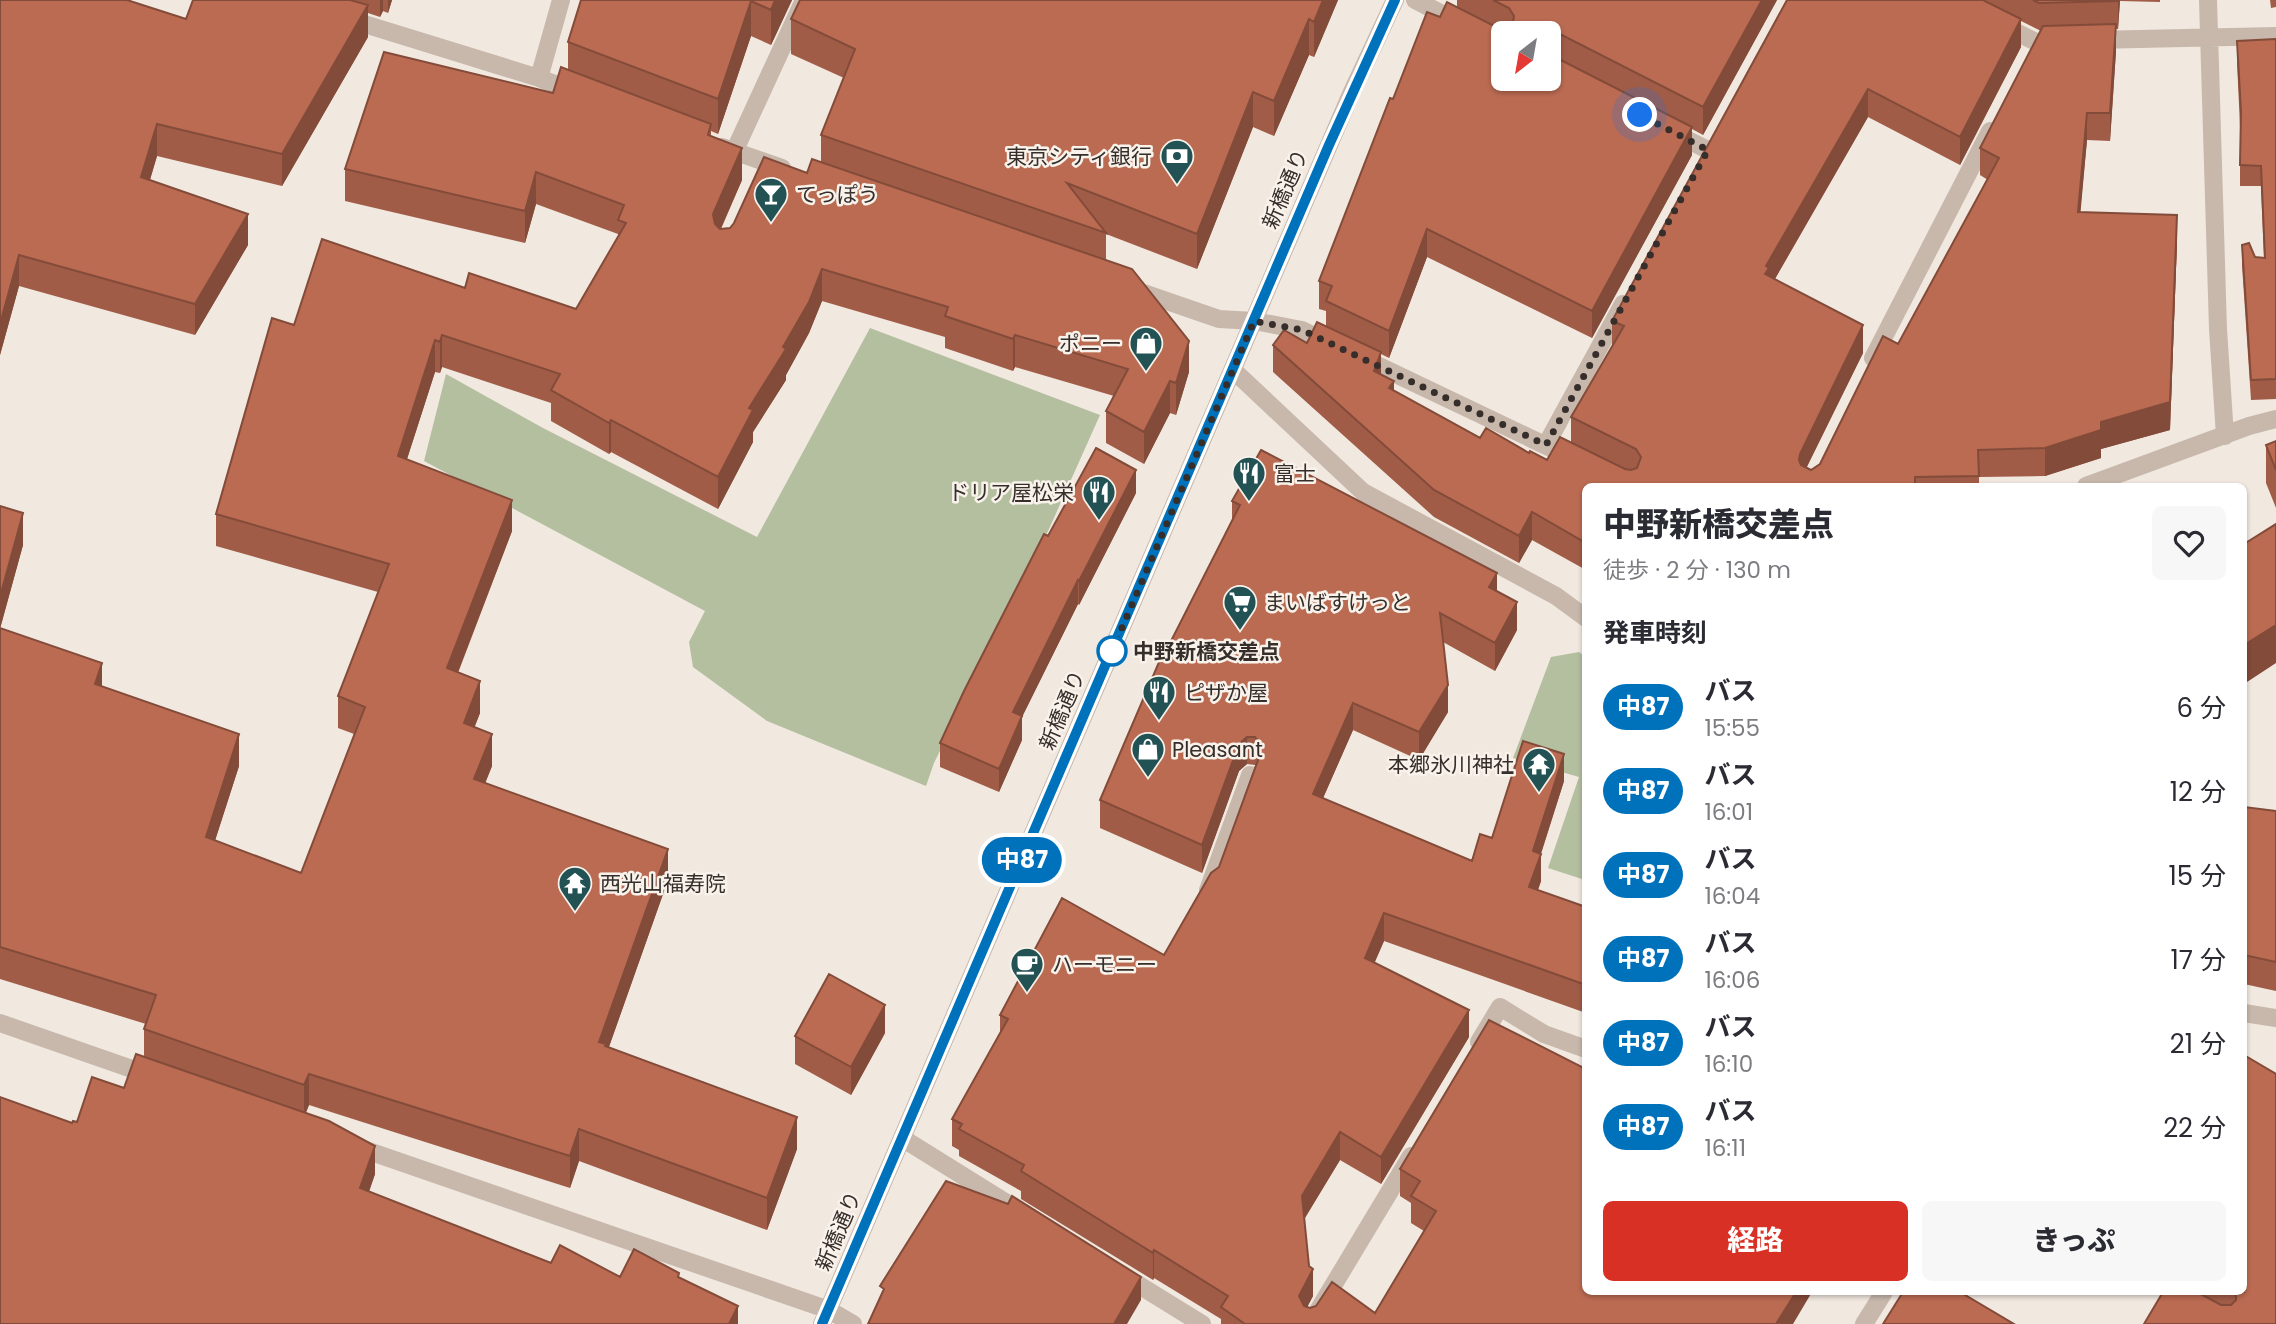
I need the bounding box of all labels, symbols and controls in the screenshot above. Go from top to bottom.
north arrow [1491,21,1561,91]
map controls [1491,21,1561,91]
your location [1622,97,1657,132]
bank icon: 東京シティ銀行 [1158,137,1196,186]
place label: 東京シティ銀行 [1006,142,1152,171]
street label: 新橋通り [1255,145,1315,233]
bar icon: てっぽう [752,175,790,224]
place label: てっぽう [796,180,879,209]
shop icon: ポニー [1127,324,1165,373]
place label: ポニー [1059,329,1122,358]
restaurant icon: 富士 [1230,454,1268,503]
place label: 富士 [1274,459,1316,488]
restaurant icon: ドリア屋松栄 [1080,473,1118,522]
place label: ドリア屋松栄 [948,478,1074,507]
text: 中野新橋交差点 [1603,501,1834,548]
button: heart [2152,506,2226,580]
text: 徒歩 · 2 分 · 130 m [1603,554,1791,586]
supermarket icon: まいばすけっと [1221,583,1259,632]
place label: まいばすけっと [1264,588,1411,617]
text: 発車時刻 [1603,615,1707,651]
marker: 中野新橋交差点 [1097,636,1127,666]
place label: 中野新橋交差点 [1133,637,1280,666]
street label: 新橋通り [1032,666,1092,754]
restaurant icon: ピザか屋 [1140,673,1178,722]
text: バス [1704,673,1756,709]
place label: ピザか屋 [1184,678,1268,707]
text: 中87 [1617,690,1669,723]
text: 6 分 [2177,690,2226,726]
text: 15:55 [1704,712,1760,744]
shop icon: Pleasant [1129,730,1167,779]
place label: Pleasant [1172,735,1263,764]
temple icon: 本郷氷川神社 [1520,745,1558,794]
place label: 本郷氷川神社 [1388,750,1514,779]
text: バス [1704,757,1756,793]
text: 中87 [1617,774,1669,807]
text: 12 分 [2170,774,2226,810]
text: 16:01 [1704,796,1753,828]
line badge: 中87 [982,837,1062,883]
text: バス [1704,841,1756,877]
text: 中87 [996,843,1048,876]
text: 中87 [1617,858,1669,891]
text: 15 分 [2168,858,2226,894]
temple icon: 西光山福寿院 [556,864,594,913]
place label: 西光山福寿院 [600,869,726,898]
text: 16:04 [1704,880,1760,912]
text: バス [1704,925,1756,961]
text: 中87 [1617,942,1669,975]
text: 17 分 [2171,942,2226,978]
cafe icon: ハーモニー [1008,945,1046,994]
place label: ハーモニー [1052,950,1157,979]
text: 16:06 [1704,964,1760,996]
text: バス [1704,1009,1756,1045]
text: 中87 [1617,1026,1669,1059]
text: 21 分 [2170,1026,2226,1062]
text: 16:10 [1704,1048,1753,1080]
text: バス [1704,1093,1756,1129]
text: 中87 [1617,1110,1669,1143]
text: 22 分 [2163,1110,2226,1146]
text: 16:11 [1704,1132,1746,1164]
street label: 新橋通り [808,1187,868,1275]
button: 経路 [1603,1201,1908,1281]
button: きっぷ [1922,1201,2226,1281]

